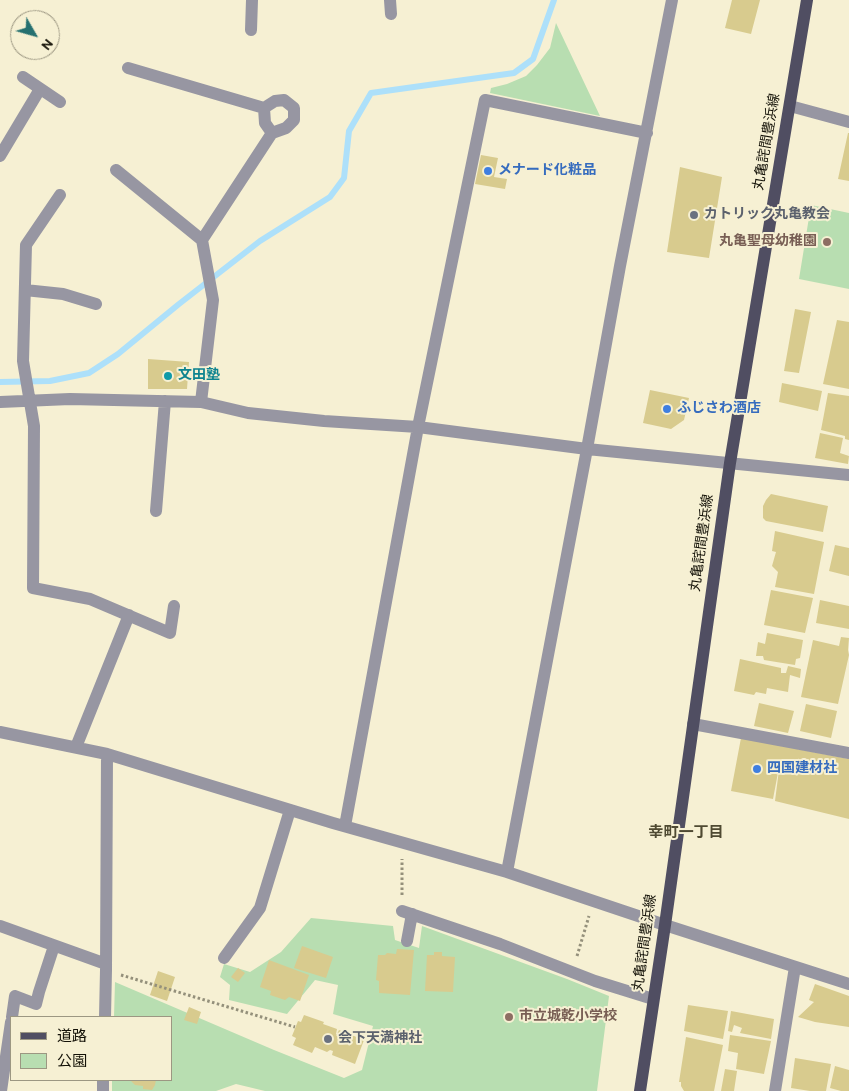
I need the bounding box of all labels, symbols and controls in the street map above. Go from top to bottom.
north arrow [10,10,60,60]
text: N [37,35,56,53]
street label: 丸亀詫間豊浜線 [751,92,785,192]
place label: メナード化粧品 [498,163,596,179]
marker: メナード化粧品 [482,165,494,177]
place label: カトリック丸亀教会 [704,207,830,223]
marker: カトリック丸亀教会 [688,209,700,221]
place label: 丸亀聖母幼稚園 [719,234,817,250]
marker: 丸亀聖母幼稚園 [821,236,833,248]
place label: 文田塾 [178,368,220,384]
marker: 文田塾 [162,370,174,382]
place label: ふじさわ酒店 [677,401,761,417]
marker: ふじさわ酒店 [661,403,673,415]
street label: 丸亀詫間豊浜線 [688,493,718,593]
place label: 四国建材社 [767,761,837,777]
marker: 四国建材社 [751,763,763,775]
district label: 幸町一丁目 [649,825,723,843]
street label: 丸亀詫間豊浜線 [631,893,661,993]
place label: 市立城乾小学校 [519,1009,617,1025]
marker: 市立城乾小学校 [503,1011,515,1023]
legend [10,1016,172,1081]
text: 道路 [57,1028,87,1047]
place label: 会下天満神社 [338,1031,422,1047]
marker: 会下天満神社 [322,1033,334,1045]
text: 公園 [57,1053,87,1072]

